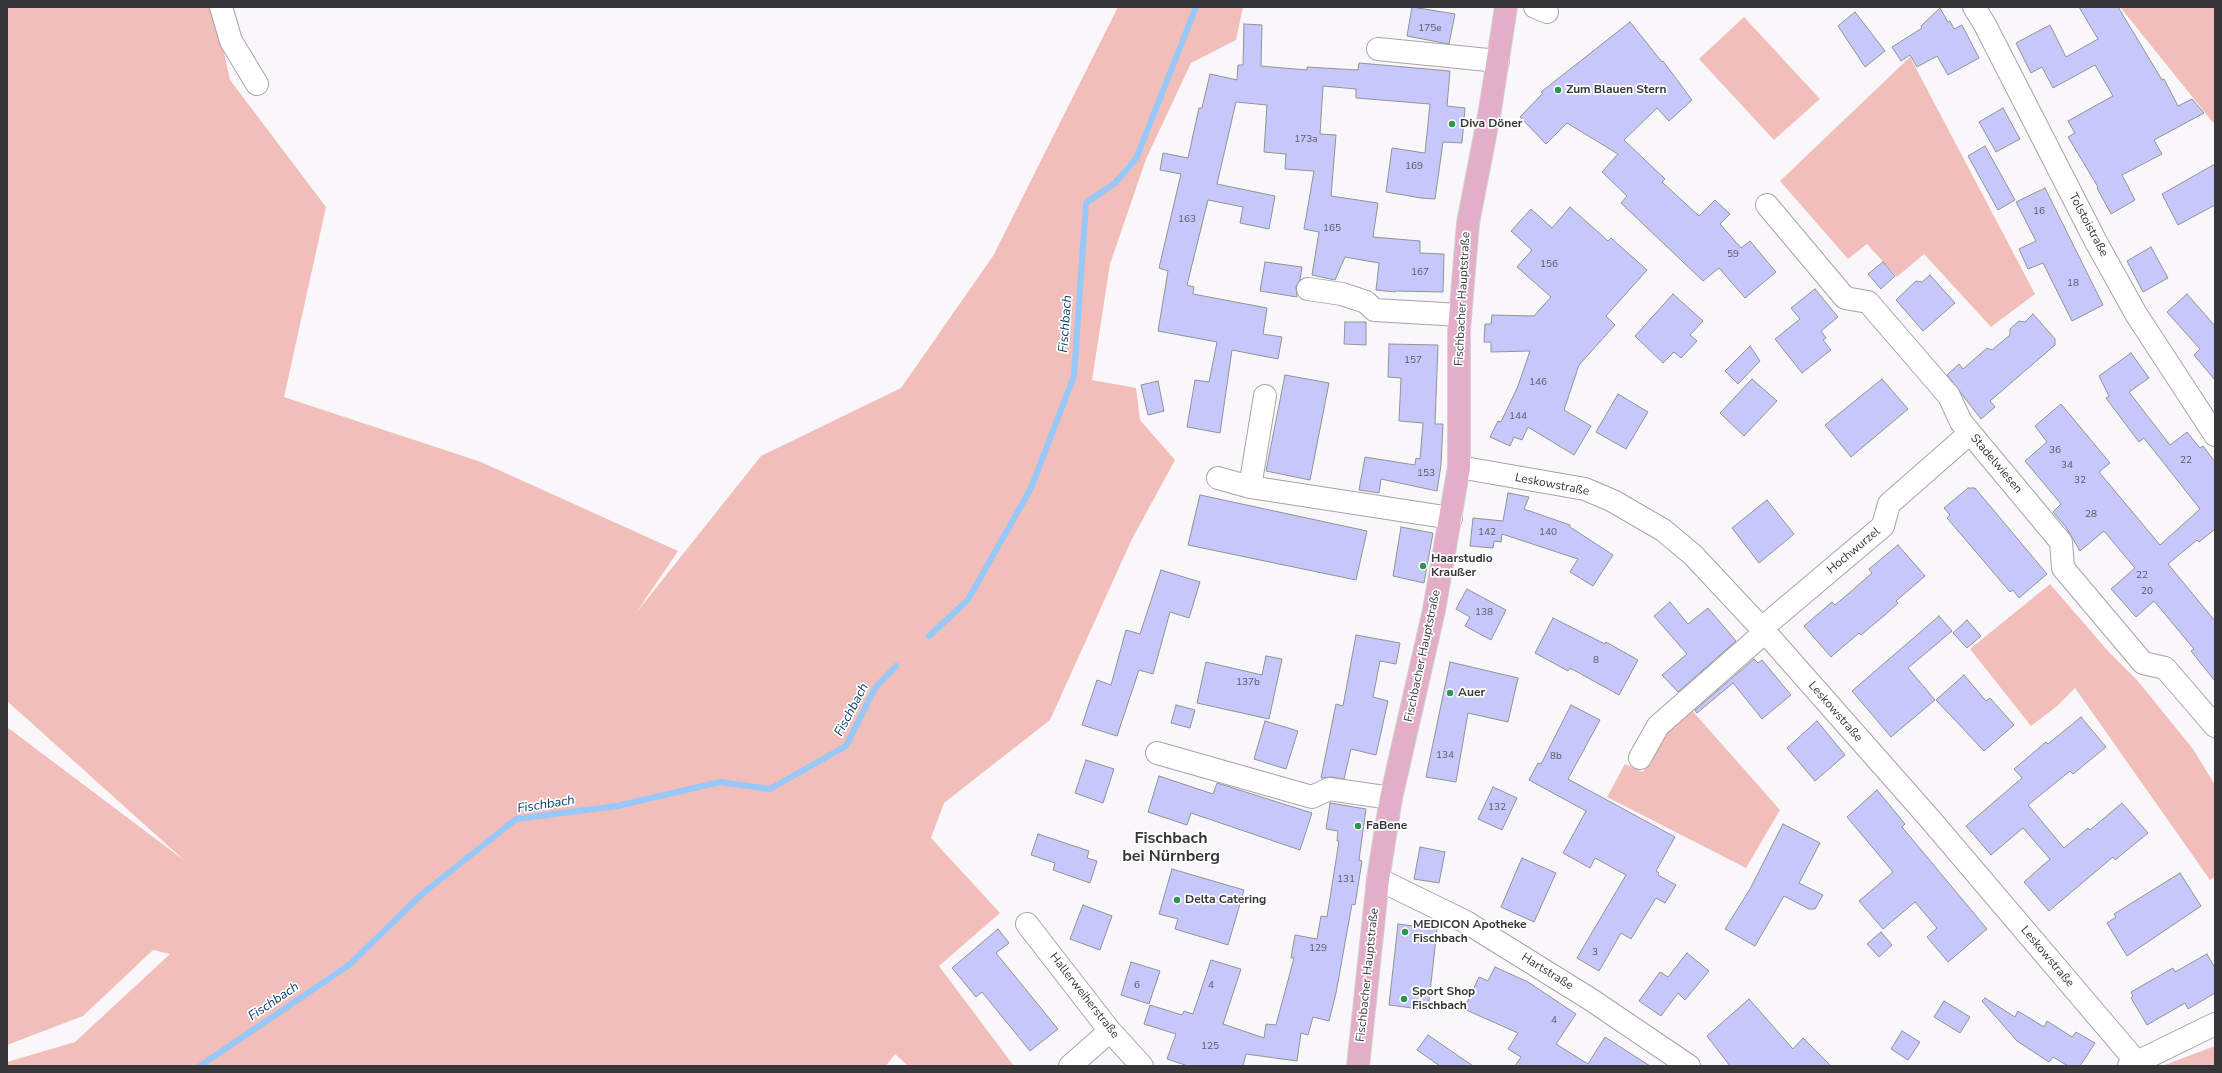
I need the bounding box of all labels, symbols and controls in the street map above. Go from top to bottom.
house number: 175e [1418,23,1442,35]
place label: Zum Blauen Stern [1566,83,1666,97]
marker: Zum Blauen Stern [1553,85,1563,95]
place label: Diva Döner [1460,117,1522,131]
marker: Diva Döner [1447,119,1457,129]
house number: 173a [1294,134,1318,146]
house number: 169 [1405,161,1423,173]
street label: Tolstoistraße [2065,191,2111,259]
house number: 16 [2033,206,2045,218]
house number: 163 [1178,214,1196,226]
house number: 165 [1323,223,1341,235]
street label: Fischbacher Hauptstraße [1452,231,1474,367]
house number: 59 [1727,249,1739,261]
house number: 156 [1540,259,1558,271]
house number: 167 [1411,267,1429,279]
house number: 18 [2067,278,2079,290]
water label: Fischbach [1056,295,1076,353]
house number: 157 [1404,355,1422,367]
house number: 146 [1529,377,1547,389]
house number: 144 [1509,411,1527,423]
street label: Stadelwiesen [1967,431,2025,497]
house number: 36 [2049,445,2061,457]
house number: 22 [2180,455,2192,467]
house number: 34 [2061,460,2073,472]
house number: 153 [1417,468,1435,480]
street label: Leskowstraße [1514,471,1590,499]
house number: 32 [2074,475,2086,487]
house number: 28 [2085,509,2097,521]
street label: Hochwurzel [1825,525,1883,577]
house number: 142 [1478,527,1496,539]
house number: 140 [1539,527,1557,539]
place label: Haarstudio Kraußer [1431,552,1493,580]
marker: Haarstudio Kraußer [1418,561,1428,571]
house number: 22 [2136,570,2148,582]
house number: 20 [2141,586,2153,598]
street label: Fischbacher Hauptstraße [1402,589,1444,723]
house number: 138 [1475,607,1493,619]
house number: 8 [1593,655,1599,667]
house number: 137b [1236,677,1260,689]
street label: Leskowstraße [1805,679,1865,745]
water label: Fischbach [832,681,872,739]
place label: Auer [1458,686,1485,700]
marker: Auer [1445,688,1455,698]
house number: 134 [1436,750,1454,762]
house number: 8b [1550,751,1562,763]
water label: Fischbach [516,793,576,817]
house number: 132 [1488,802,1506,814]
place label: FaBene [1366,819,1407,833]
marker: FaBene [1353,821,1363,831]
district label: Fischbach bei Nürnberg [1122,829,1220,867]
house number: 131 [1337,874,1355,886]
place label: Delta Catering [1185,893,1266,907]
marker: Delta Catering [1172,895,1182,905]
street label: Fischbacher Hauptstraße [1354,907,1382,1043]
place label: MEDICON Apotheke Fischbach [1413,918,1527,946]
street label: Leskowstraße [2017,924,2077,990]
marker: MEDICON Apotheke Fischbach [1400,927,1410,937]
house number: 129 [1309,943,1327,955]
house number: 3 [1592,947,1598,959]
street label: Hallerweiherstraße [1046,950,1122,1042]
street label: Hartstraße [1518,950,1576,994]
water label: Fischbach [246,979,302,1025]
house number: 6 [1134,980,1140,992]
house number: 4 [1208,980,1214,992]
place label: Sport Shop Fischbach [1412,985,1475,1013]
marker: Sport Shop Fischbach [1399,994,1409,1004]
house number: 4 [1551,1015,1557,1027]
house number: 125 [1201,1041,1219,1053]

